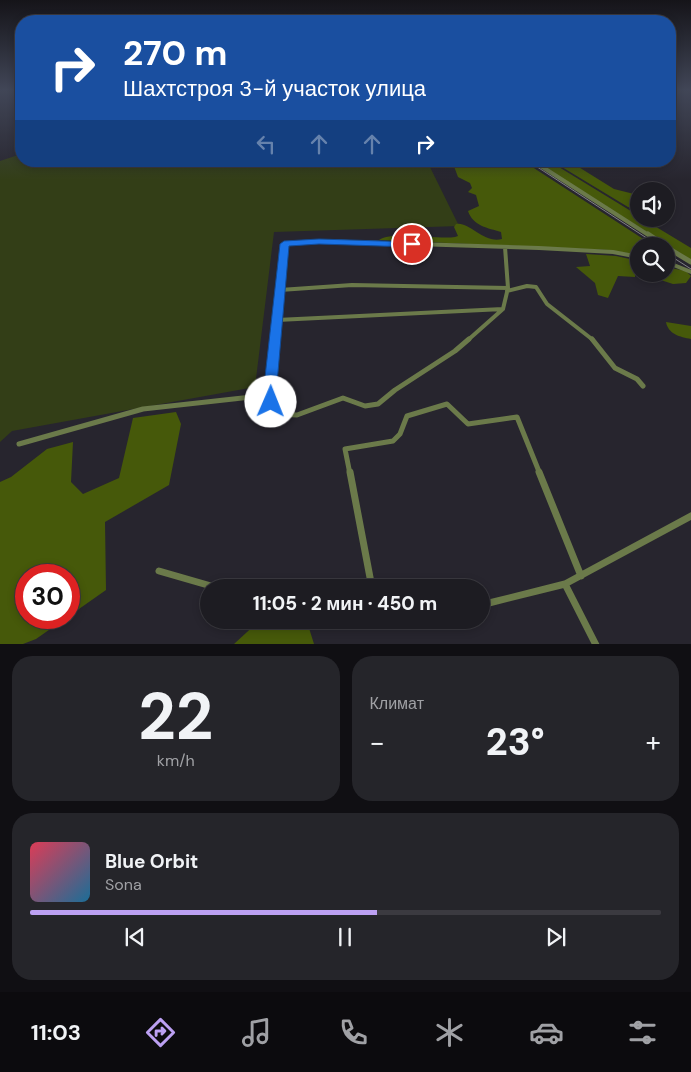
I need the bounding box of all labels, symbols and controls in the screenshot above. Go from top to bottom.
text: 270 m [123,30,227,76]
icon: right [40,35,105,100]
text: Шахтстроя 3-й участок улица [123,74,426,103]
icon: left [252,130,280,158]
icon: ahead [305,130,333,158]
icon: ahead [358,130,386,158]
icon: right [411,130,439,158]
map controls [630,182,675,282]
button: sound [630,182,675,227]
pin [391,223,433,265]
icon: arrive [398,230,426,258]
button: search [630,237,675,282]
position arrow [244,375,296,427]
speed limit sign: 30 [15,564,80,629]
text: 11:05 · 2 мин · 450 m [253,591,437,616]
text: 22 [138,675,213,759]
text: Климат [370,693,424,714]
text: 23° [486,717,545,767]
text: − [370,724,385,761]
text: + [646,724,661,761]
text: km/h [157,750,195,771]
text: Blue Orbit [105,849,198,874]
text: Sona [105,874,142,895]
icon: previous [121,923,149,951]
icon: pause [331,923,359,951]
icon: next [542,923,570,951]
icon: directions [143,1015,178,1050]
icon: music [239,1015,274,1050]
icon: phone [336,1015,371,1050]
icon: climate [432,1015,467,1050]
icon: car [529,1015,564,1050]
icon: filters [625,1015,660,1050]
text: 11:03 [31,1018,81,1047]

